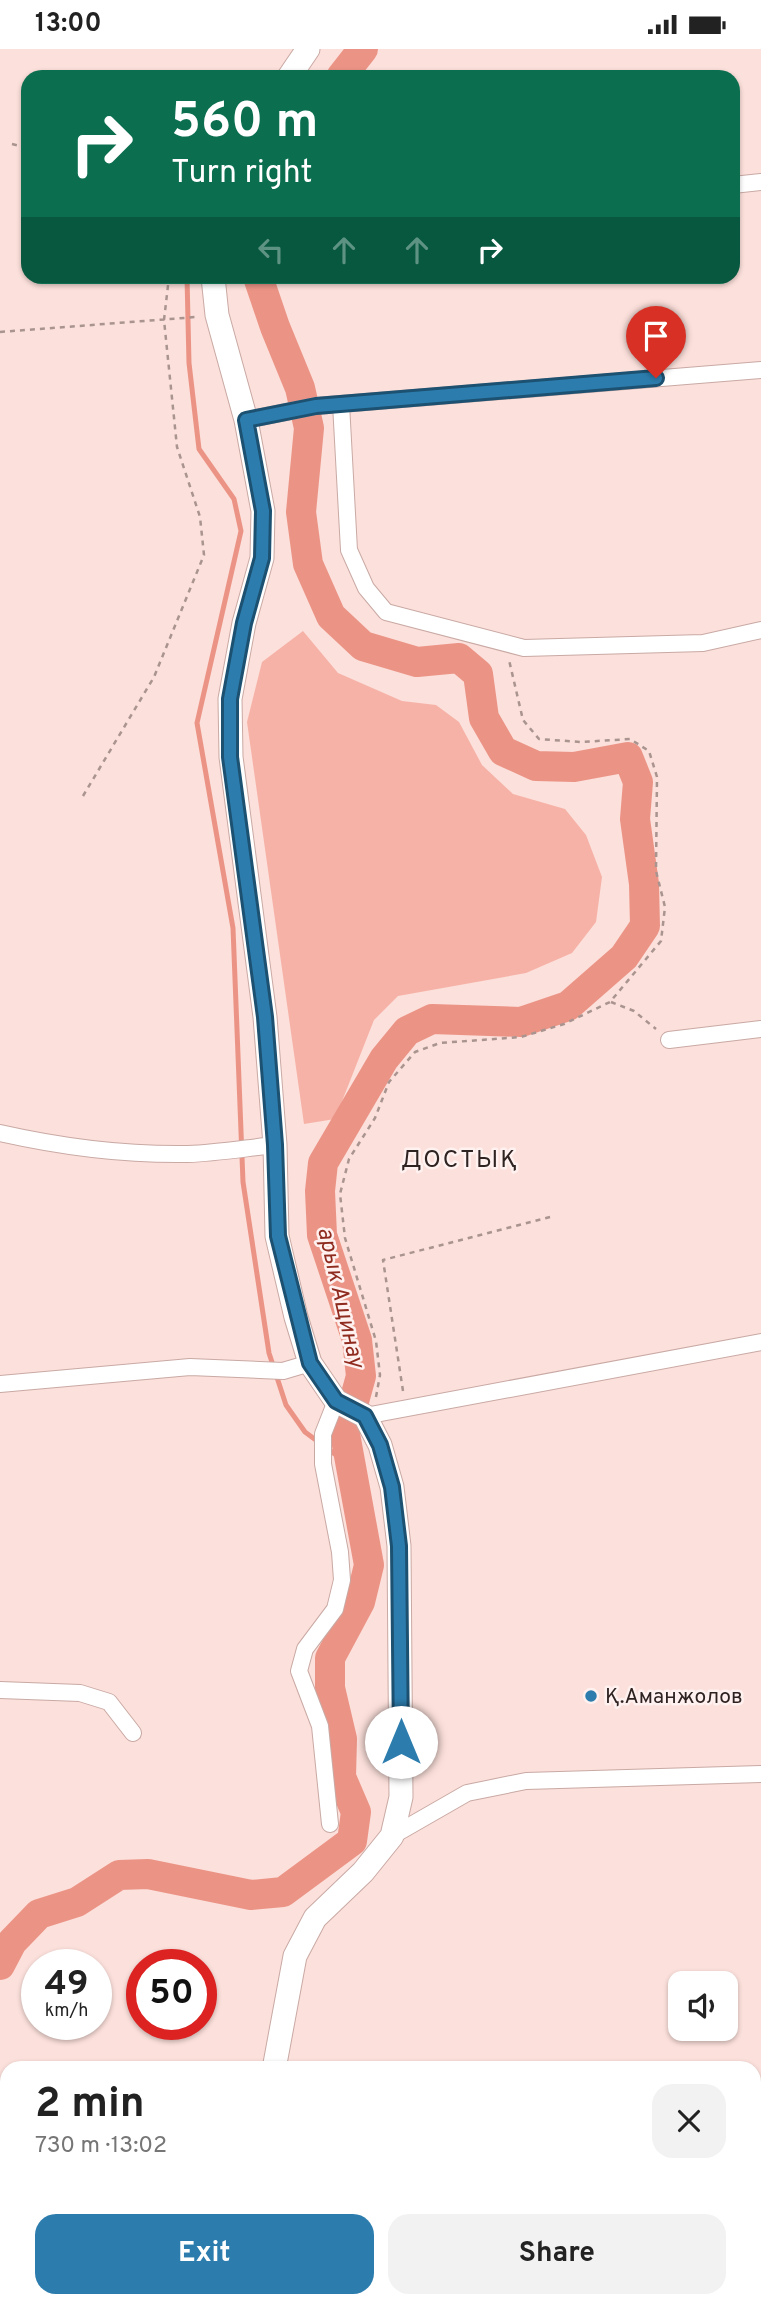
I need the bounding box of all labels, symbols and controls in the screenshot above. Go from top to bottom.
text: 13:00 [35,8,102,41]
text: 560 m [171,93,318,155]
icon: right [56,98,147,189]
text: Turn right [171,154,313,194]
icon: left [252,231,290,269]
icon: ahead [325,231,363,269]
icon: ahead [398,231,436,269]
icon: right [471,231,509,269]
pin [626,306,686,378]
icon: arrive [637,317,675,355]
district label: ДОСТЫҚ [401,1146,519,1176]
water label: арык Ащинау [309,1224,370,1373]
place label: Қ.Аманжолов [605,1684,743,1711]
marker: Қ.Аманжолов [583,1688,599,1704]
position arrow [364,1705,438,1779]
speed limit sign: 50 [126,1949,217,2040]
text: 49 [44,1963,89,2007]
map controls [668,1971,738,2041]
button: sound [668,1971,738,2041]
text: km/h [45,2000,88,2023]
text: 2 min [35,2079,145,2132]
button: close [652,2084,726,2158]
text: 730 m · 13:02 [35,2132,167,2161]
button: Exit [35,2214,374,2294]
button: Share [388,2214,726,2294]

